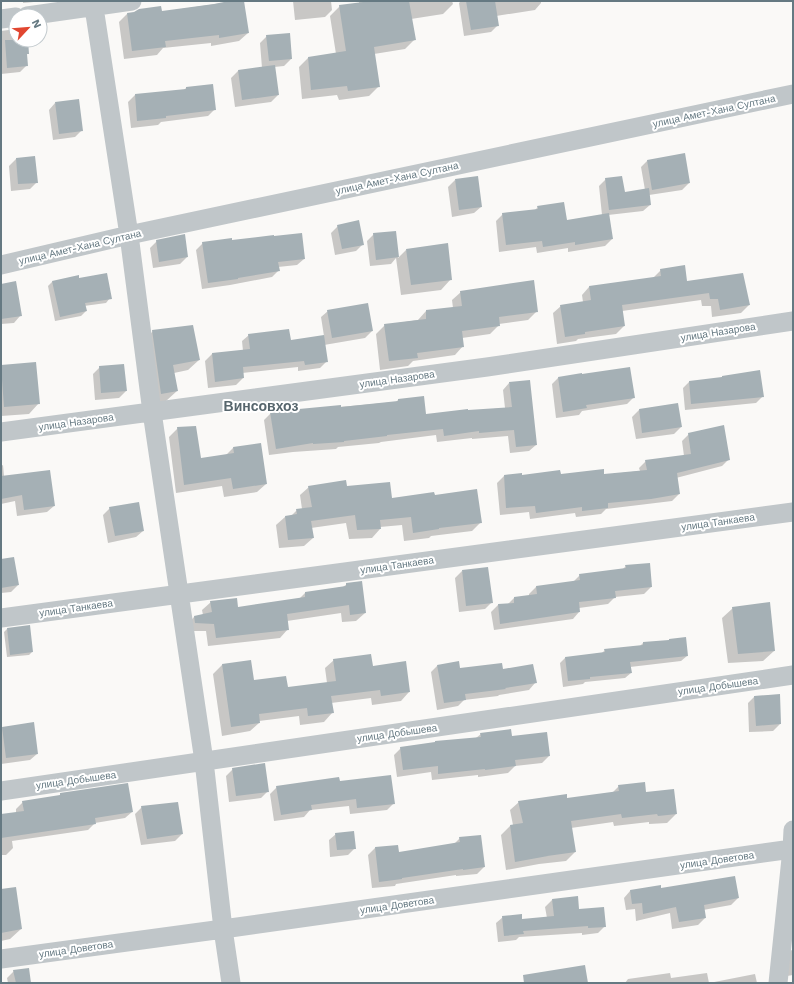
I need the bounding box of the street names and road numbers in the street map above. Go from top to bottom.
street label: улица Амет-Хана Султана [652,93,777,129]
street label: улица Амет-Хана Султана [335,160,460,196]
street label: улица Амет-Хана Султана [18,227,143,266]
street label: улица Назарова [680,321,757,343]
street label: улица Назарова [359,368,436,390]
street label: улица Назарова [38,411,115,433]
street label: улица Танкаева [681,511,756,533]
street label: улица Танкаева [360,554,435,576]
street label: улица Танкаева [39,597,114,619]
street label: улица Добышева [677,675,759,697]
street label: улица Добышева [356,722,438,744]
street label: улица Добышева [35,769,117,791]
street label: улица Доветова [679,849,755,871]
street label: улица Доветова [359,894,435,916]
street label: улица Доветова [38,938,114,960]

